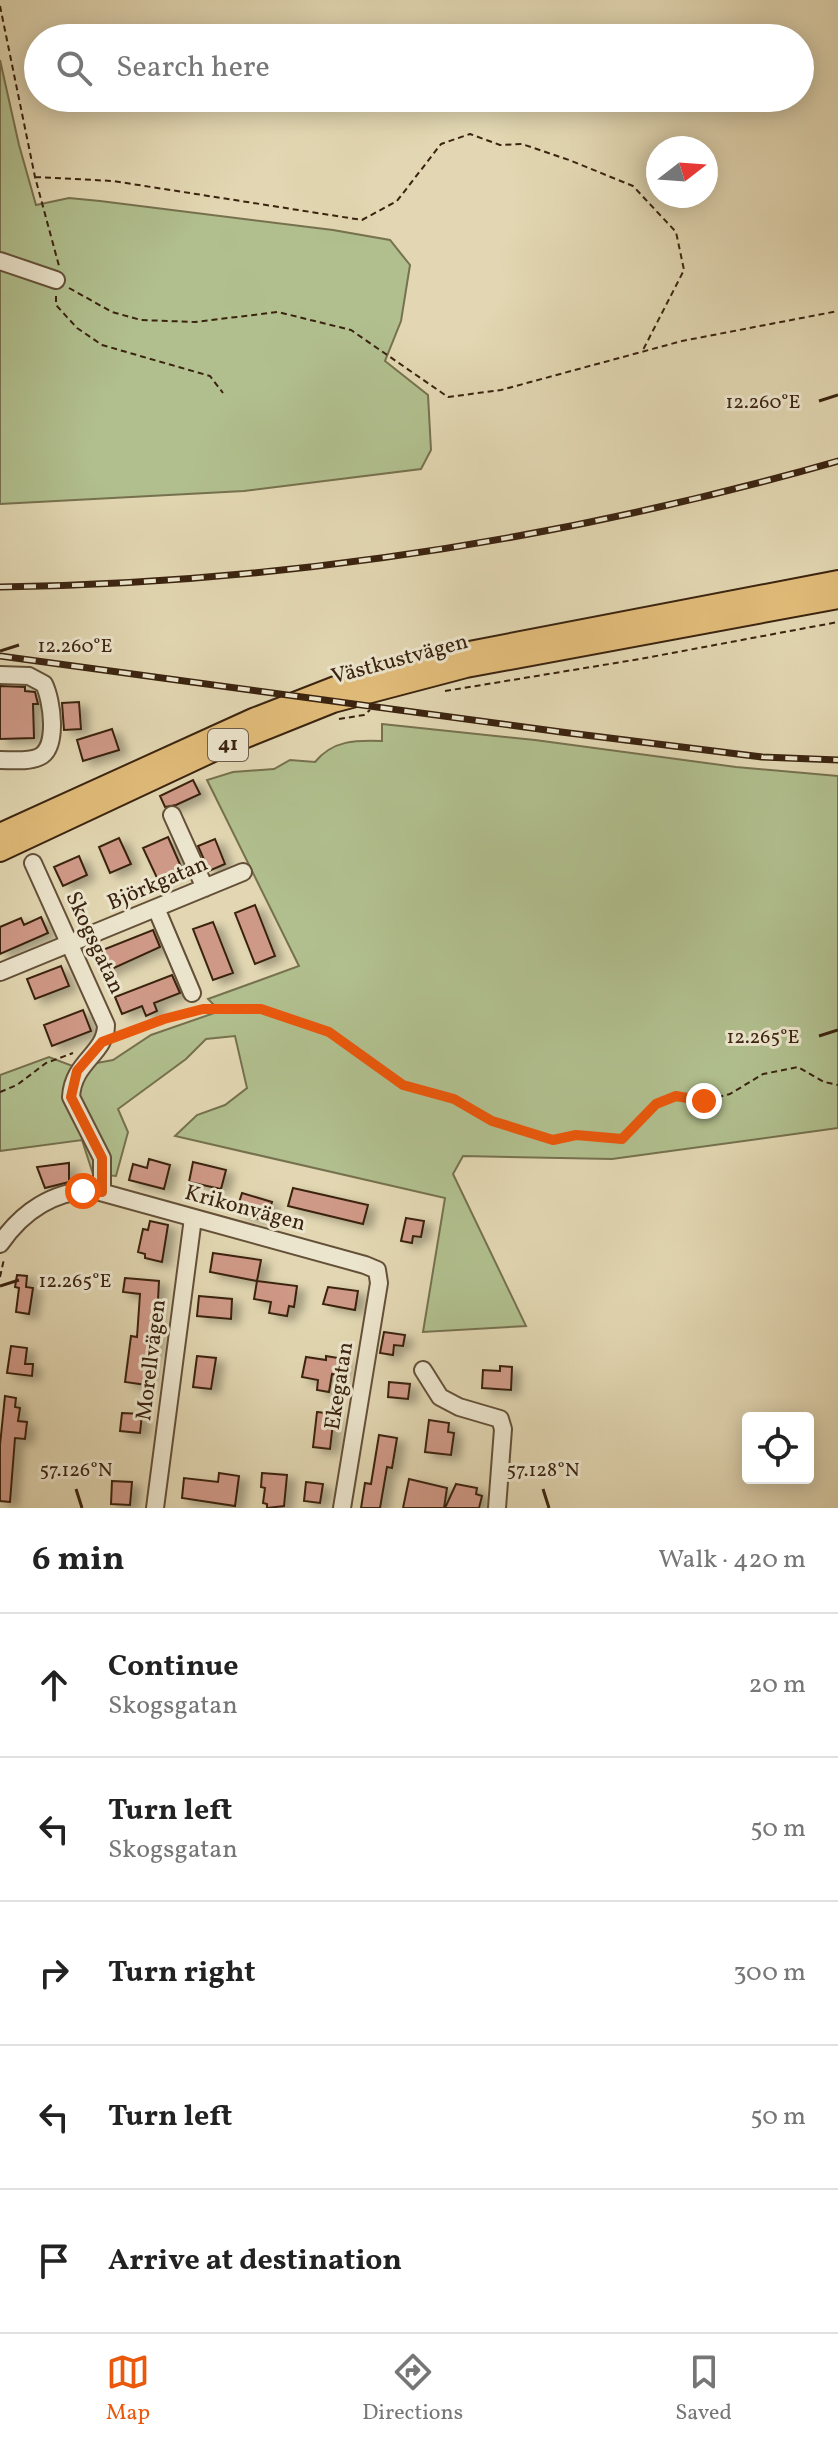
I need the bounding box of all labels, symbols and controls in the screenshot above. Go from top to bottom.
search box [24,24,814,112]
icon: search [52,46,96,90]
text: Search here [116,47,270,89]
north arrow [646,136,718,208]
text: 12.260°E [725,389,801,417]
street label: Västkustvägen [328,627,472,693]
text: 12.260°E [37,633,113,661]
road number: 41 [208,729,248,761]
street label: Björkgatan [103,849,213,919]
street label: Skogsgatan [57,887,131,999]
text: 12.265°E [726,1024,800,1052]
route end [686,1083,722,1119]
route start [65,1173,101,1209]
street label: Krikonvägen [181,1178,309,1240]
text: 12.265°E [38,1268,112,1296]
street label: Morellvägen [129,1298,175,1422]
street label: Ekegatan [318,1340,362,1432]
map controls [742,1412,814,1484]
button: locate [742,1412,814,1484]
text: 57.126°N [40,1457,113,1485]
text: 57.128°N [506,1457,580,1485]
text: 6 min [32,1537,125,1584]
text: Walk · 420 m [658,1542,806,1578]
text: Continue [108,1646,239,1688]
icon: ahead [32,1663,76,1707]
text: 20 m [748,1667,806,1703]
text: Skogsgatan [108,1688,238,1724]
text: Turn left [108,1790,232,1832]
icon: left [32,1807,76,1851]
text: 50 m [750,1811,806,1847]
text: Skogsgatan [108,1832,238,1868]
icon: right [32,1951,76,1995]
text: Turn right [108,1952,256,1994]
text: 300 m [733,1955,806,1991]
icon: left [32,2095,76,2139]
text: Turn left [108,2096,232,2138]
text: 50 m [750,2099,806,2135]
icon: arrive [32,2239,76,2283]
text: Arrive at destination [108,2240,402,2282]
tab: Map [106,2350,150,2429]
tab: Directions [362,2350,463,2429]
tab: Saved [675,2350,732,2429]

